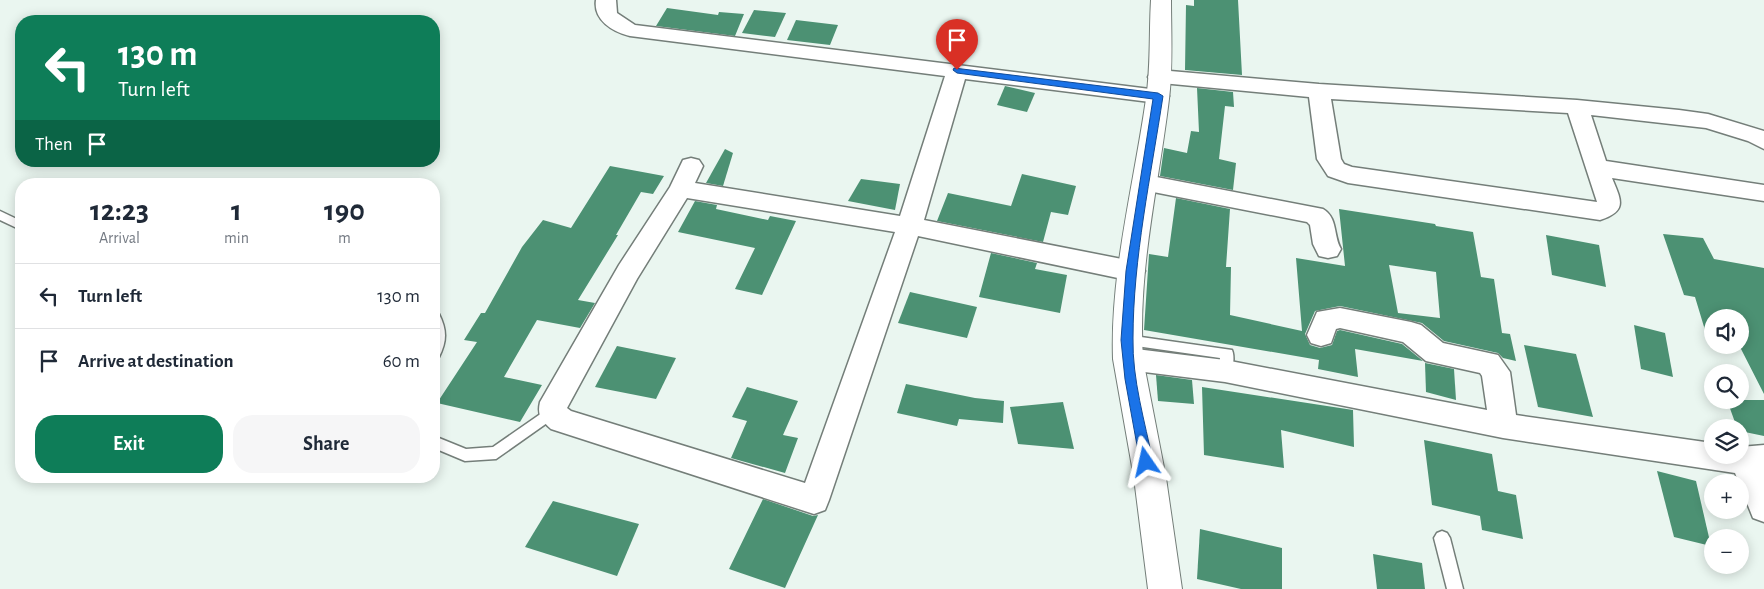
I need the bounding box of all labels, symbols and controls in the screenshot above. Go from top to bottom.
pin [936,19,978,70]
icon: arrive [943,26,971,54]
icon: left [35,35,100,100]
text: 130 m [118,37,197,72]
text: Turn left [118,78,190,100]
icon: arrive [83,130,111,158]
text: Then [35,135,73,154]
text: 12:23 [90,196,149,226]
text: 1 [231,196,242,226]
text: 190 [324,196,365,226]
text: Arrival [99,230,140,246]
text: min [224,230,249,246]
text: m [338,230,351,246]
icon: left [35,282,63,310]
text: Turn left [78,287,142,306]
text: 130 m [377,287,420,306]
map controls [1704,309,1749,574]
button: sound [1704,309,1749,354]
icon: arrive [35,347,63,375]
text: Arrive at destination [78,352,234,371]
text: 60 m [383,352,420,371]
button: search [1704,364,1749,409]
button: Exit [35,415,223,473]
button: Share [233,415,420,473]
button: layers [1704,419,1749,464]
position arrow [1119,435,1171,487]
button: + [1704,474,1749,519]
button: − [1704,529,1749,574]

